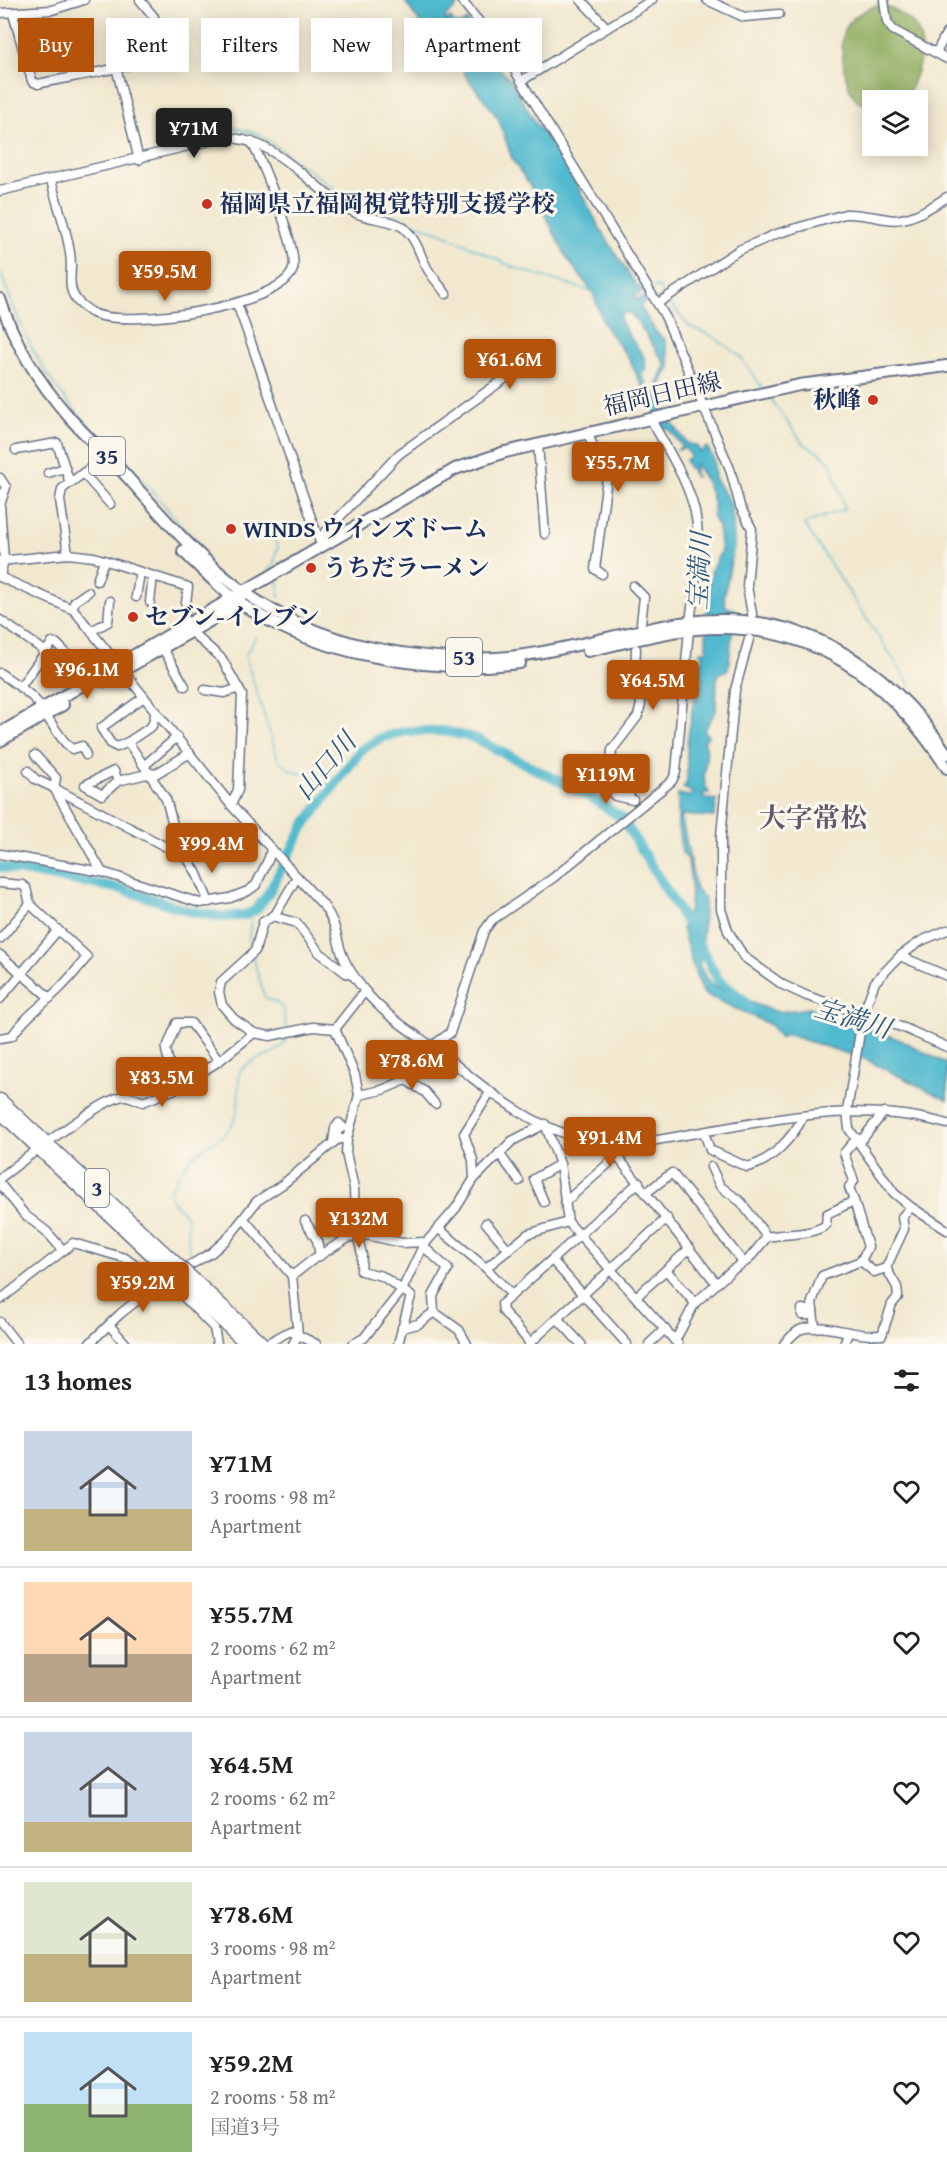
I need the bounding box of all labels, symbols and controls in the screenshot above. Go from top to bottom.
chip: Buy [18,18,94,72]
chip: Rent [106,18,189,72]
chip: Filters [201,18,299,72]
chip: New [311,18,392,72]
chip: Apartment [404,18,542,72]
map controls [862,90,928,156]
button: layers [862,90,928,156]
pin: ¥71M [158,108,230,159]
text: ¥71M [170,113,218,142]
place label: 福岡県立福岡視覚特別支援学校 [219,186,555,221]
marker: 福岡県立福岡視覚特別支援学校 [200,197,214,211]
pin: ¥59.5M [116,251,214,302]
text: ¥59.5M [133,256,197,285]
pin: ¥61.6M [461,339,559,390]
text: ¥61.6M [478,344,542,373]
street label: 福岡日田線 [599,363,724,424]
place label: 秋峰 [813,382,861,417]
marker: 秋峰 [866,393,880,407]
road number: 35 [89,437,125,475]
pin: ¥55.7M [569,442,667,493]
text: ¥55.7M [586,447,650,476]
place label: WINDS ウインズドーム [243,511,488,546]
marker: WINDS ウインズドーム [224,522,238,536]
water label: 宝満川 [677,528,720,611]
place label: うちだラーメン [323,550,490,585]
marker: うちだラーメン [304,561,318,575]
place label: セブン-イレブン [145,599,320,634]
marker: セブン-イレブン [126,610,140,624]
road number: 53 [446,638,482,676]
pin: ¥96.1M [38,649,136,700]
text: ¥96.1M [55,654,119,683]
pin: ¥64.5M [604,660,702,711]
text: ¥64.5M [621,665,685,694]
water label: 山口川 [284,721,367,808]
pin: ¥119M [564,754,648,805]
text: ¥119M [577,759,635,788]
district label: 大字常松 [759,797,867,837]
pin: ¥99.4M [163,823,261,874]
text: ¥99.4M [180,828,244,857]
water label: 宝満川 [810,987,899,1048]
pin: ¥78.6M [363,1040,461,1091]
text: ¥78.6M [380,1045,444,1074]
pin: ¥83.5M [113,1057,211,1108]
text: ¥83.5M [130,1062,194,1091]
pin: ¥91.4M [561,1117,659,1168]
text: ¥91.4M [578,1122,642,1151]
road number: 3 [85,1169,109,1207]
pin: ¥132M [317,1198,401,1249]
text: ¥132M [330,1203,388,1232]
pin: ¥59.2M [94,1262,192,1313]
text: ¥59.2M [111,1267,175,1296]
text: 13 homes [24,1361,132,1400]
icon: filters [890,1364,923,1397]
text: ¥71M [210,1443,273,1482]
icon: home [72,1455,144,1527]
icon: heart [890,1475,923,1508]
text: 3 rooms · 98 m² [210,1482,336,1511]
text: Apartment [210,1511,302,1540]
text: ¥55.7M [210,1594,294,1633]
icon: home [72,1606,144,1678]
icon: heart [890,1626,923,1659]
text: 2 rooms · 62 m² [210,1633,336,1662]
text: Apartment [210,1662,302,1691]
text: ¥64.5M [210,1744,294,1783]
icon: home [72,1756,144,1828]
icon: heart [890,1776,923,1809]
text: 2 rooms · 62 m² [210,1783,336,1812]
text: Apartment [210,1812,302,1841]
text: ¥78.6M [210,1894,294,1933]
icon: home [72,1906,144,1978]
icon: heart [890,1926,923,1959]
text: 3 rooms · 98 m² [210,1933,336,1962]
text: Apartment [210,1962,302,1991]
text: ¥59.2M [210,2043,294,2082]
icon: home [72,2056,144,2128]
icon: heart [890,2076,923,2109]
text: 2 rooms · 58 m² [210,2082,336,2111]
text: 国道3号 [210,2112,280,2141]

